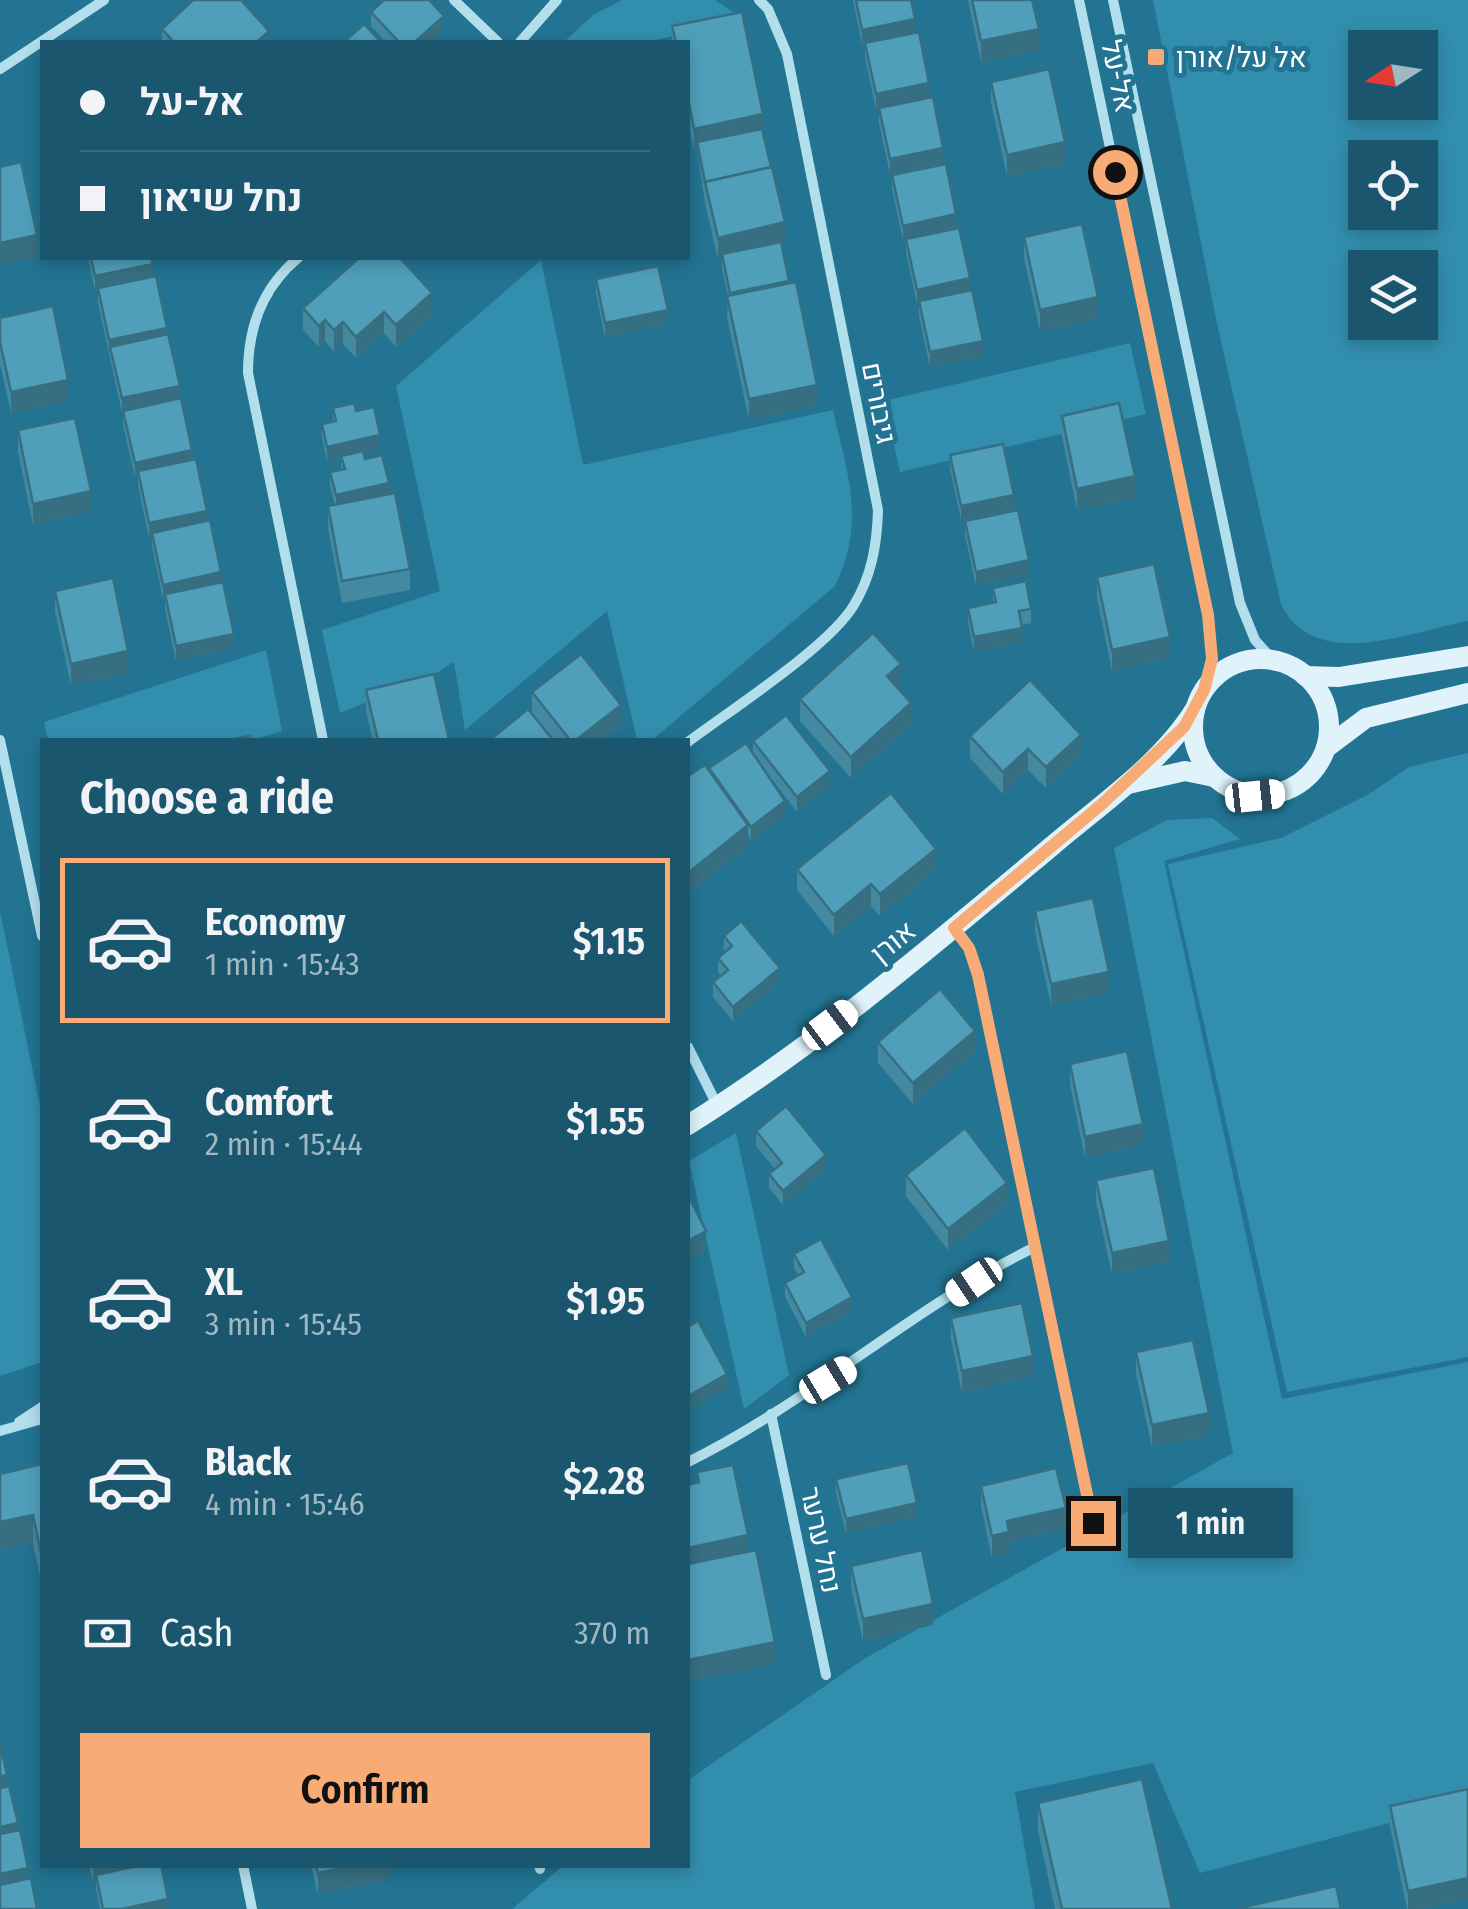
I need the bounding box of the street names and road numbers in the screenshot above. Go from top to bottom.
street label: אל-על [1094,37,1142,115]
street label: גיבורים [855,359,903,447]
street label: אורן [864,914,922,970]
street label: נחל ערער [794,1484,848,1596]

